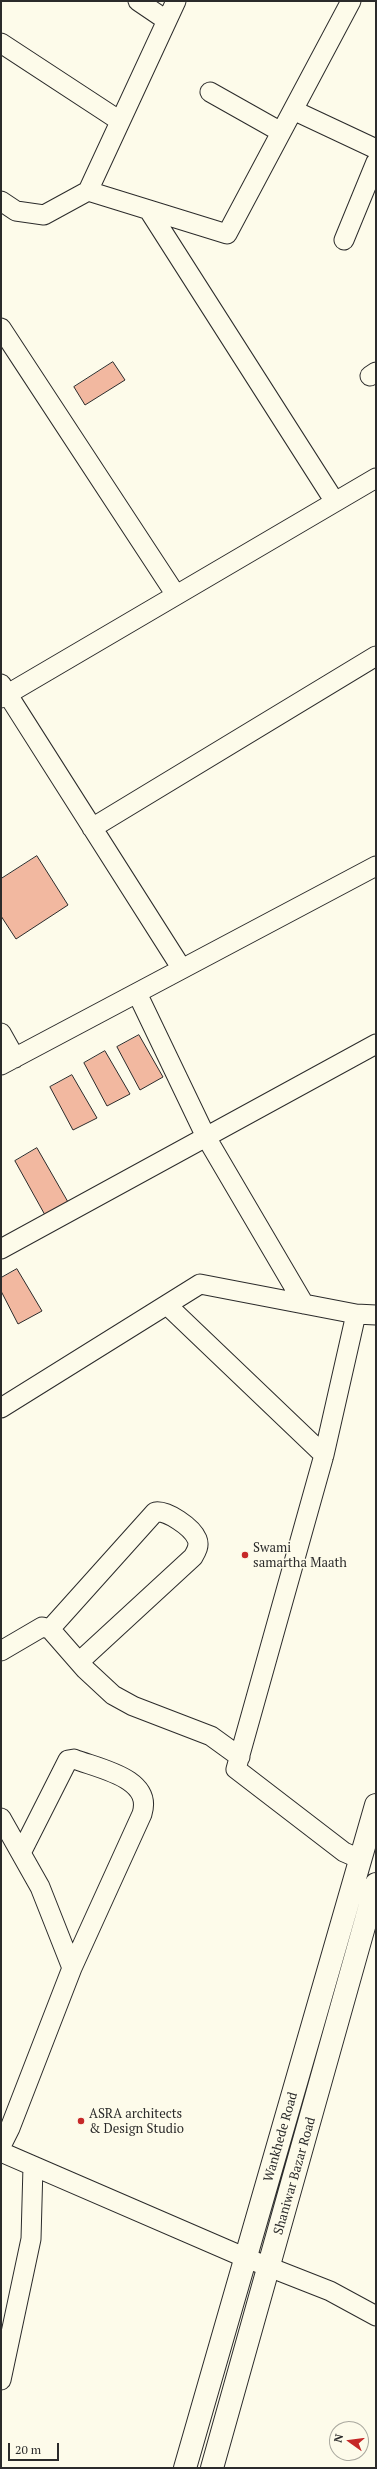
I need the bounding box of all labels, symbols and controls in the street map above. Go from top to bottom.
place label: Swami samartha Maath [253,1540,347,1571]
marker: Swami samartha Maath [240,1550,250,1560]
street label: Wankhede Road [261,2090,301,2184]
place label: ASRA architects & Design Studio [89,2106,184,2137]
street label: Shaniwar Bazar Road [271,2115,319,2237]
marker: ASRA architects & Design Studio [76,2116,86,2126]
north arrow [329,2421,369,2461]
text: N [331,2433,346,2444]
scale bar [10,2435,61,2461]
text: 20 m [15,2442,41,2457]

